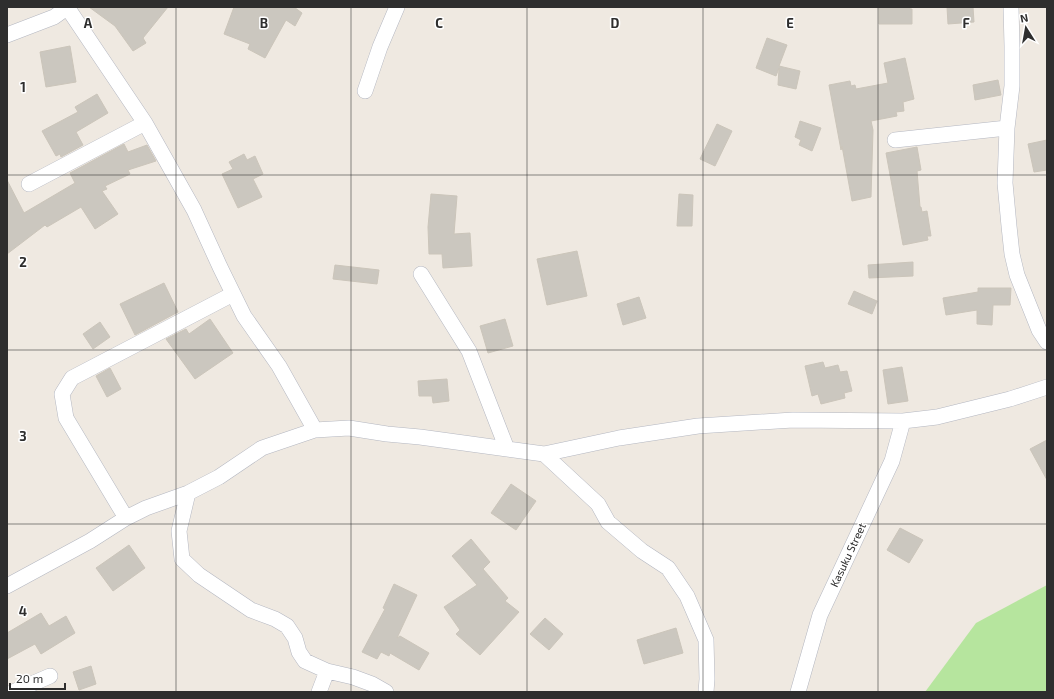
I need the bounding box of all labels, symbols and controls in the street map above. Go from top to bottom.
north arrow [1006,8,1046,48]
text: N [1019,11,1029,25]
text: A [84,15,93,31]
text: B [260,15,268,31]
text: C [435,15,443,31]
text: D [611,15,620,31]
text: E [786,15,794,31]
text: F [962,15,970,31]
text: 1 [20,79,26,95]
text: 2 [19,254,27,270]
text: 3 [19,428,27,444]
street label: Kasuku Street [827,521,868,589]
text: 4 [19,603,27,619]
scale bar [10,665,65,691]
text: 20 m [16,671,43,685]

